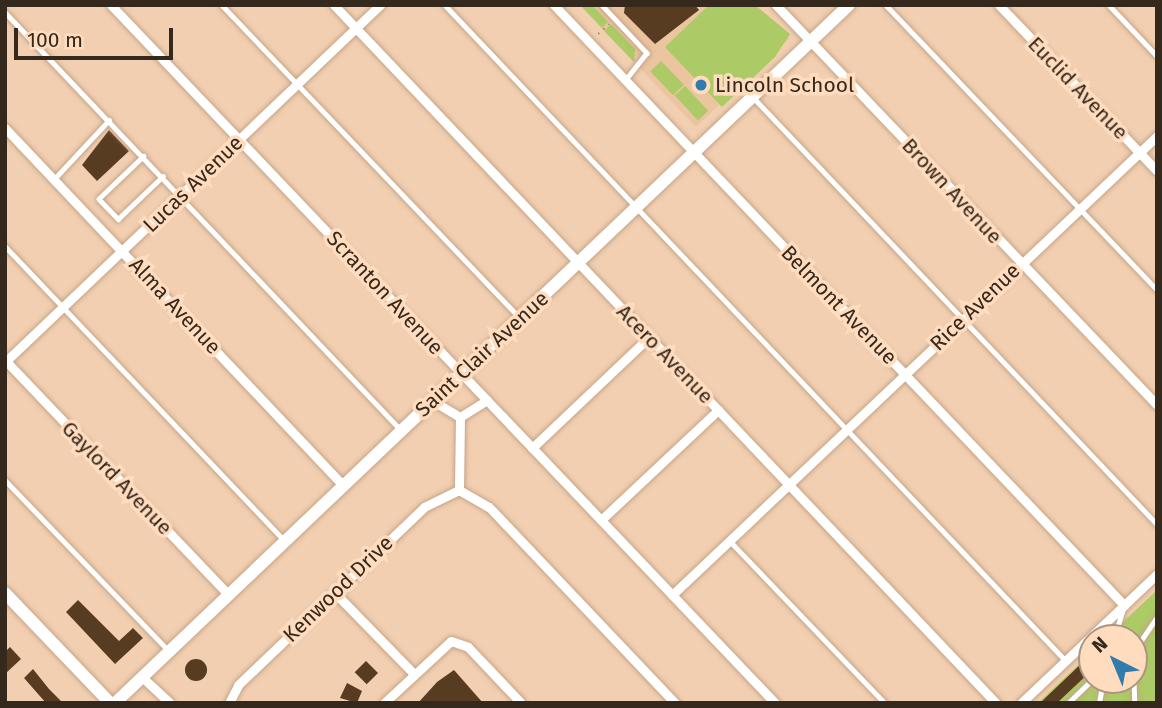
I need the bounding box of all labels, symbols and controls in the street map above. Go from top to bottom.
scale bar [18,14,177,58]
text: 100 m [27,27,83,53]
street label: Euclid Avenue [1023,31,1133,145]
place label: Lincoln School [715,72,854,98]
marker: Lincoln School [693,77,709,93]
street label: Lucas Avenue [138,130,248,238]
street label: Brown Avenue [897,133,1007,249]
street label: Scranton Avenue [321,226,449,360]
street label: Belmont Avenue [776,240,902,370]
street label: Alma Avenue [124,252,226,360]
street label: Rice Avenue [925,258,1025,356]
street label: Saint Clair Avenue [410,286,554,422]
street label: Acero Avenue [611,299,719,409]
street label: Gaylord Avenue [56,416,178,540]
street label: Kenwood Drive [278,530,398,648]
north arrow [1078,624,1148,694]
text: N [1087,632,1112,657]

